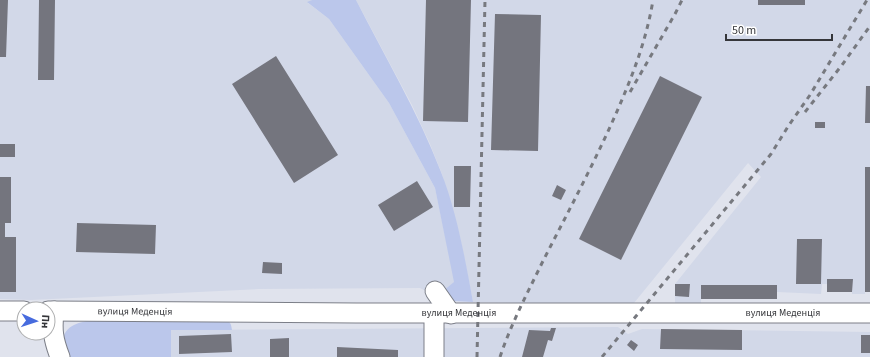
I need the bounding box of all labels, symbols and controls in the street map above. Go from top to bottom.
scale bar [726,16,832,42]
text: 50 m [732,22,756,39]
north arrow [16,301,56,341]
street label: вулиця Меденція [98,304,172,319]
street label: вулиця Меденція [422,306,496,320]
street label: вулиця Меденція [746,306,820,320]
text: Пн [38,314,53,329]

